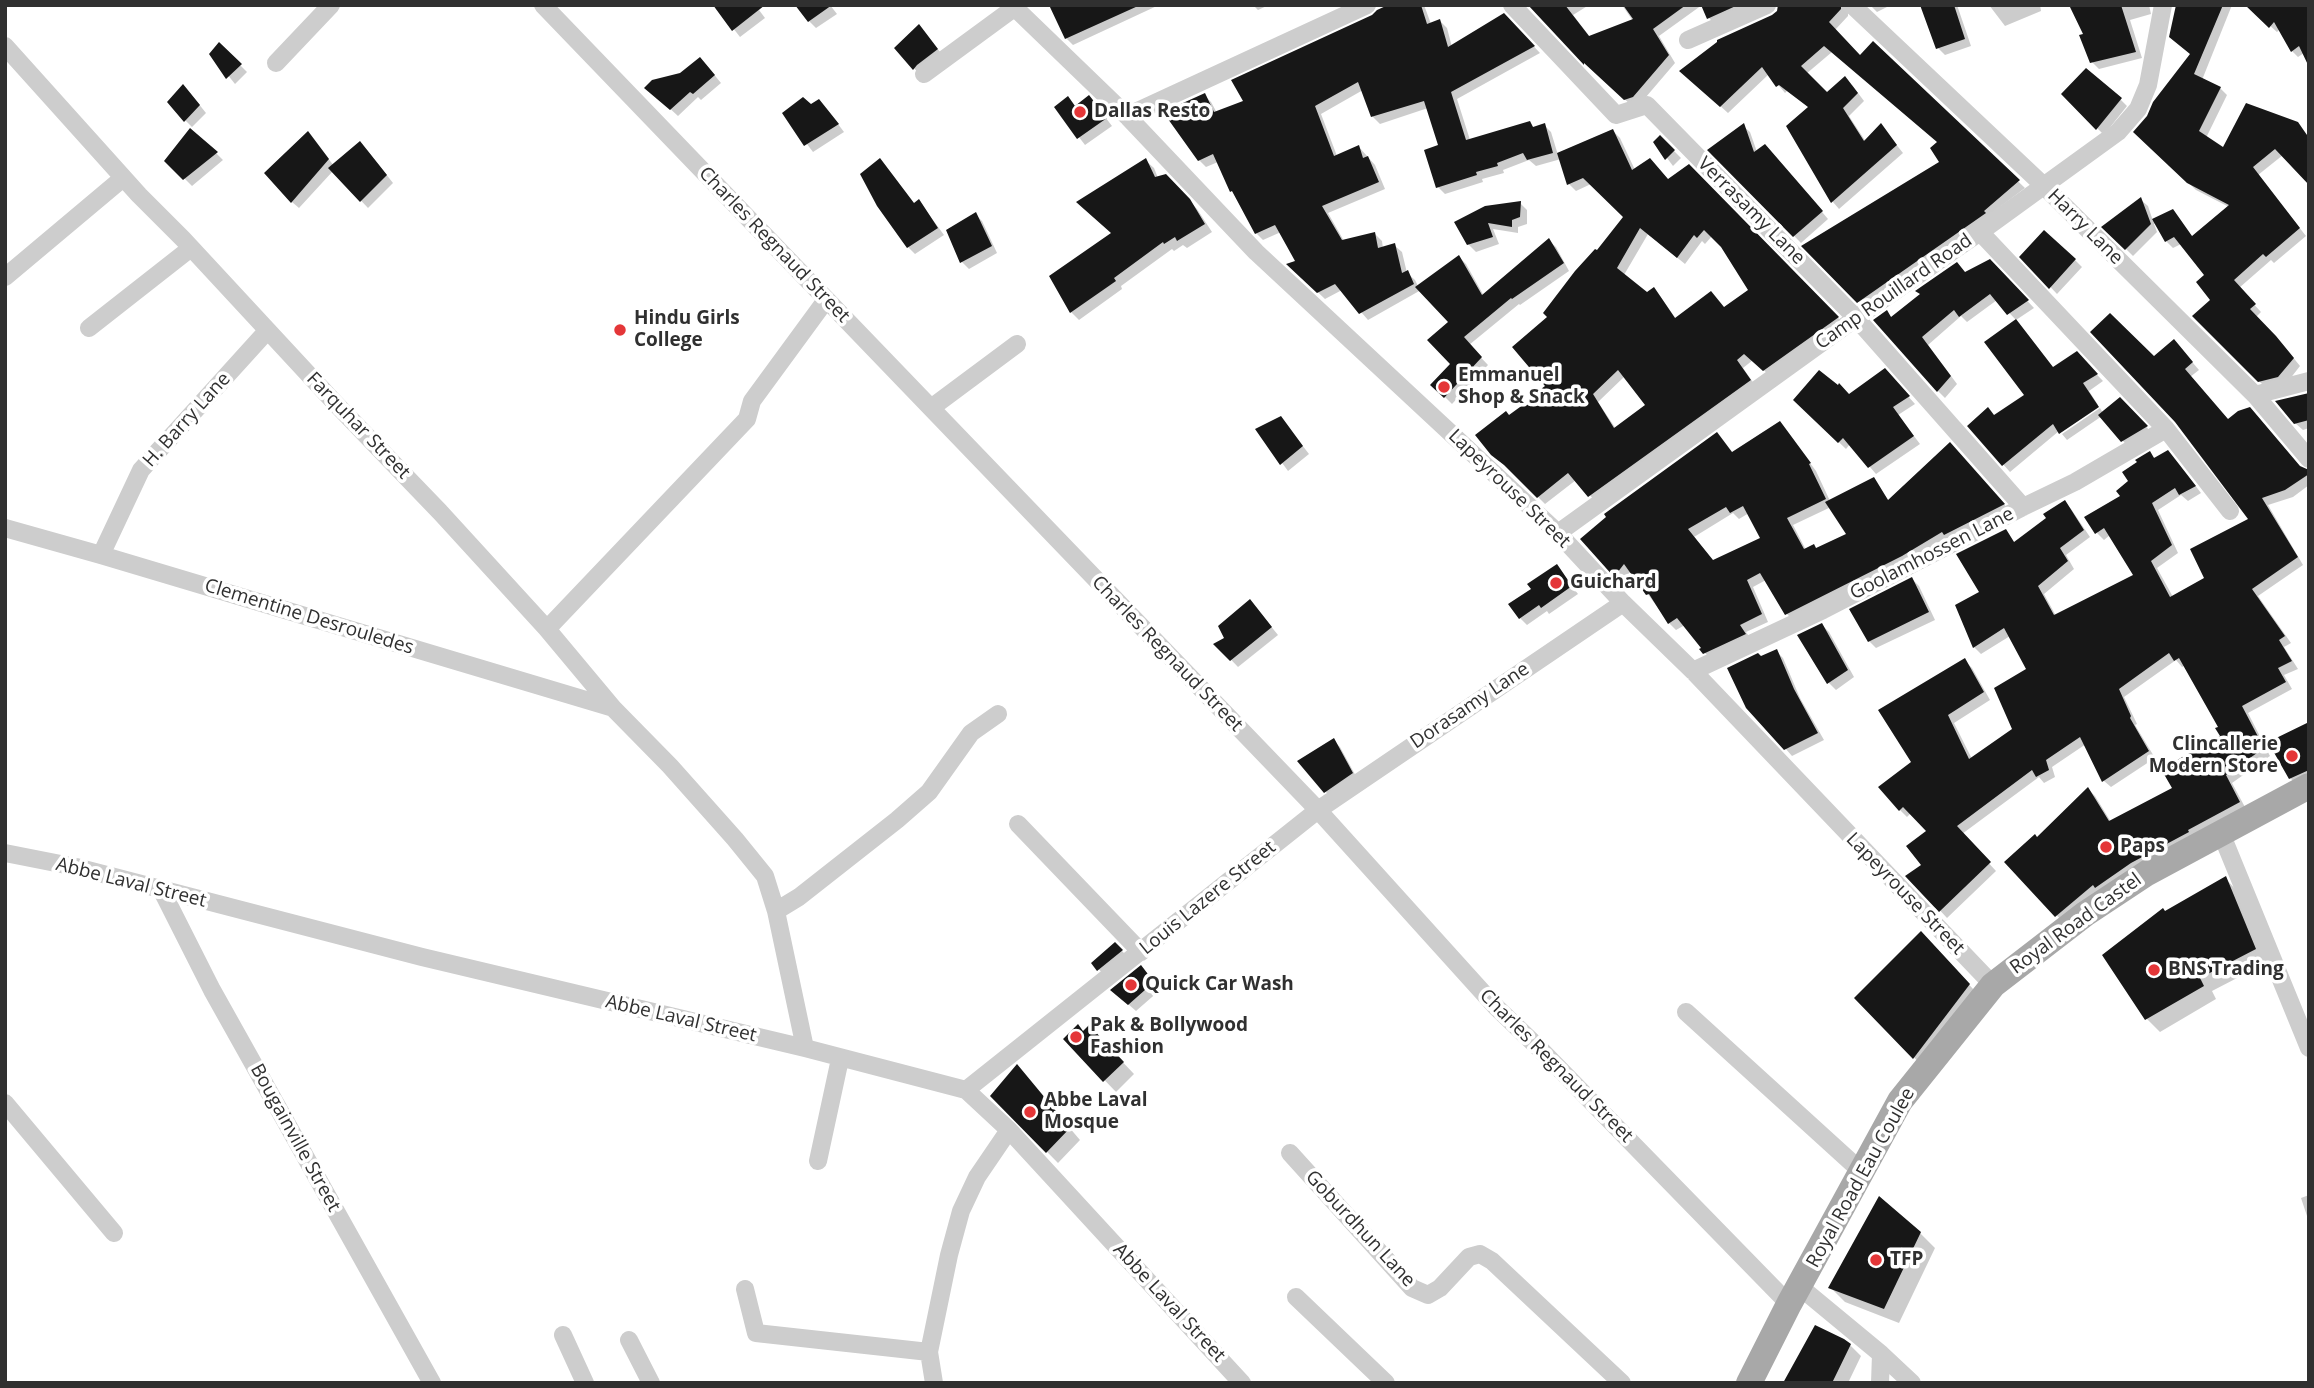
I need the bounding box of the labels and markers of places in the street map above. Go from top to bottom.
place label: Dallas Resto [1094,101,1210,123]
marker: Dallas Resto [1072,104,1088,120]
place label: Hindu Girls College [634,308,740,352]
marker: Hindu Girls College [612,322,628,338]
place label: Emmanuel Shop & Snack [1458,365,1585,409]
marker: Emmanuel Shop & Snack [1436,379,1452,395]
place label: Guichard [1570,572,1656,594]
marker: Guichard [1548,575,1564,591]
place label: Clincallerie Modern Store [2149,734,2278,778]
marker: Clincallerie Modern Store [2284,748,2300,764]
place label: Paps [2120,836,2165,858]
marker: Paps [2098,839,2114,855]
place label: BNS Trading [2168,959,2284,981]
marker: BNS Trading [2146,962,2162,978]
place label: Quick Car Wash [1145,974,1294,996]
marker: Quick Car Wash [1123,977,1139,993]
place label: Pak & Bollywood Fashion [1090,1015,1248,1059]
marker: Pak & Bollywood Fashion [1068,1029,1084,1045]
place label: Abbe Laval Mosque [1044,1090,1148,1134]
marker: Abbe Laval Mosque [1022,1104,1038,1120]
place label: TFP [1890,1249,1923,1271]
marker: TFP [1868,1252,1884,1268]

